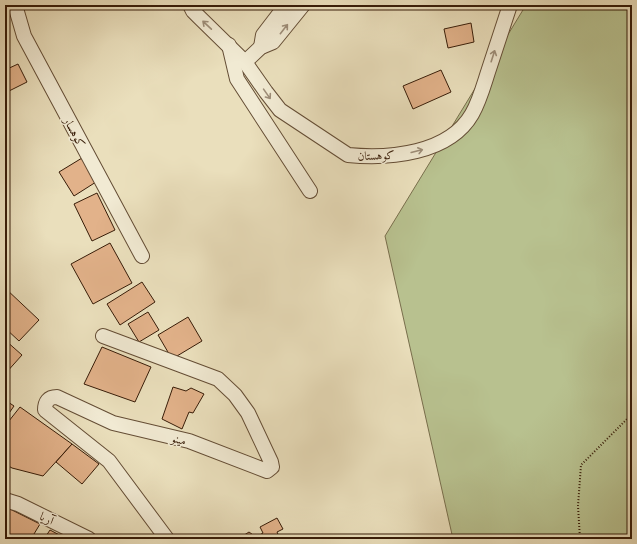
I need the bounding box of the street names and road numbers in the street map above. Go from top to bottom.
street label: کوهسار [60,113,90,150]
street label: کوهستان [357,146,395,164]
street label: مینو [169,429,188,449]
street label: آریا [37,507,58,529]

